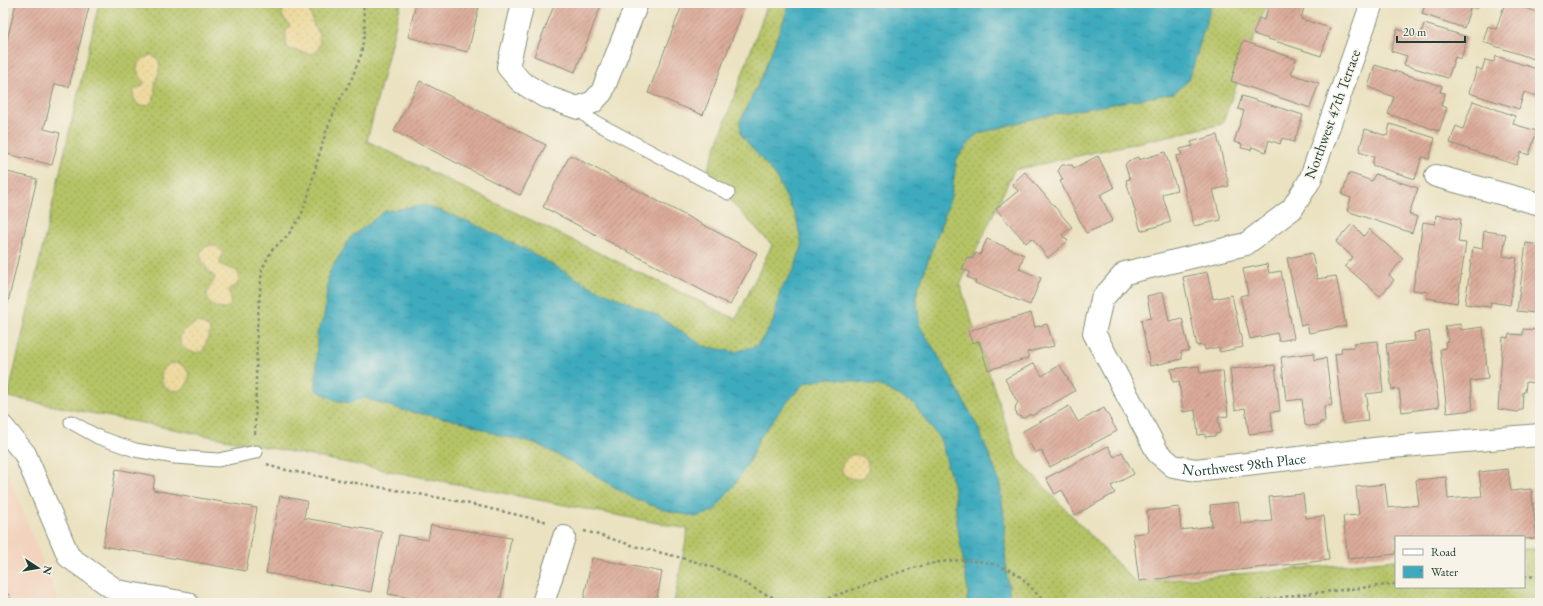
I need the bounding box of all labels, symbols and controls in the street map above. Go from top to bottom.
scale bar [1397,18,1465,44]
text: 20 m [1403,24,1427,40]
street label: Northwest 47th Terrace [1300,46,1364,181]
street label: Northwest 98th Place [1181,448,1307,480]
legend [1395,536,1525,588]
text: Road [1431,544,1457,560]
north arrow [18,548,58,588]
text: N [40,564,56,576]
text: Water [1431,564,1458,580]

